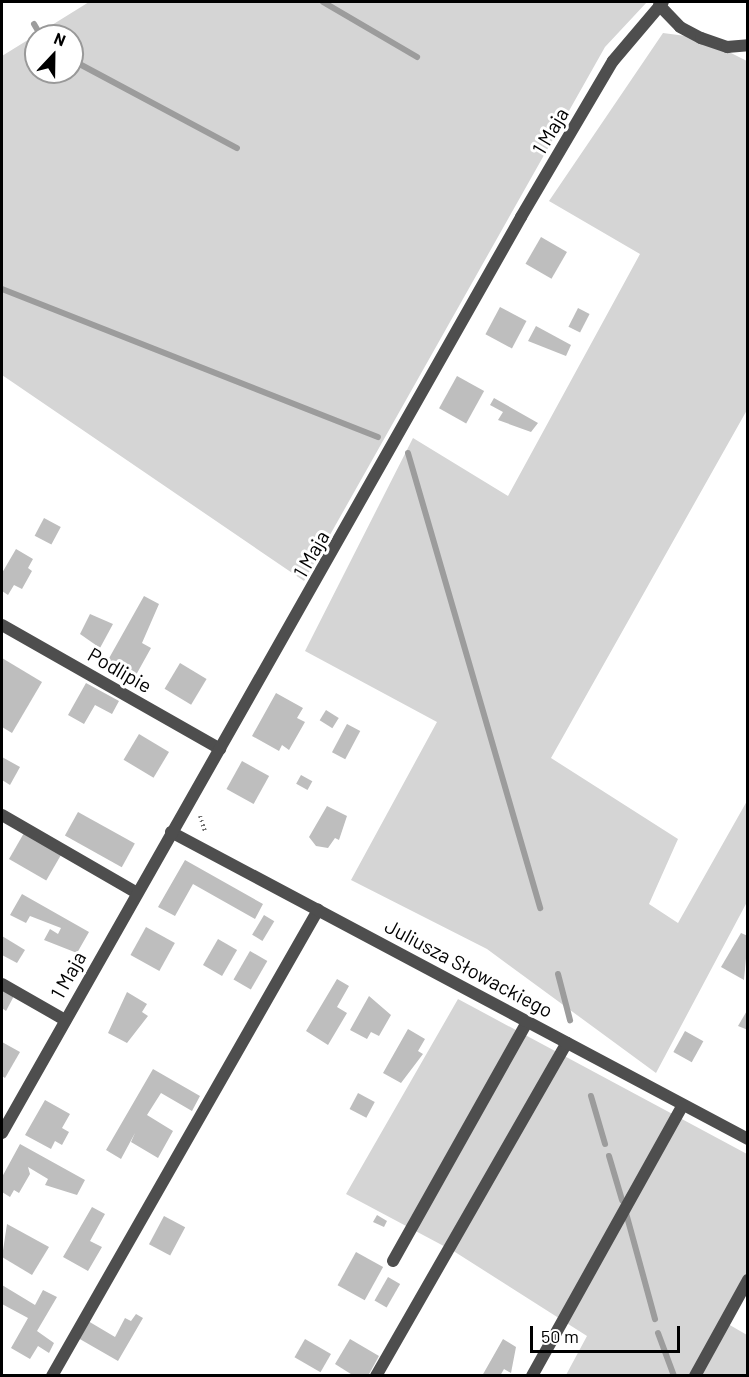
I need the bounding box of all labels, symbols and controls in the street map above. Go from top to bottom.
north arrow [24,24,84,84]
text: N [52,28,69,49]
street label: 1 Maja [527,103,573,159]
street label: 1 Maja [288,526,334,582]
street label: Podlipie [84,642,156,698]
street label: Juliusza Słowackiego [381,914,557,1022]
street label: 1 Maja [45,947,91,1003]
scale bar [533,1314,683,1352]
text: 50 m [541,1325,579,1347]

